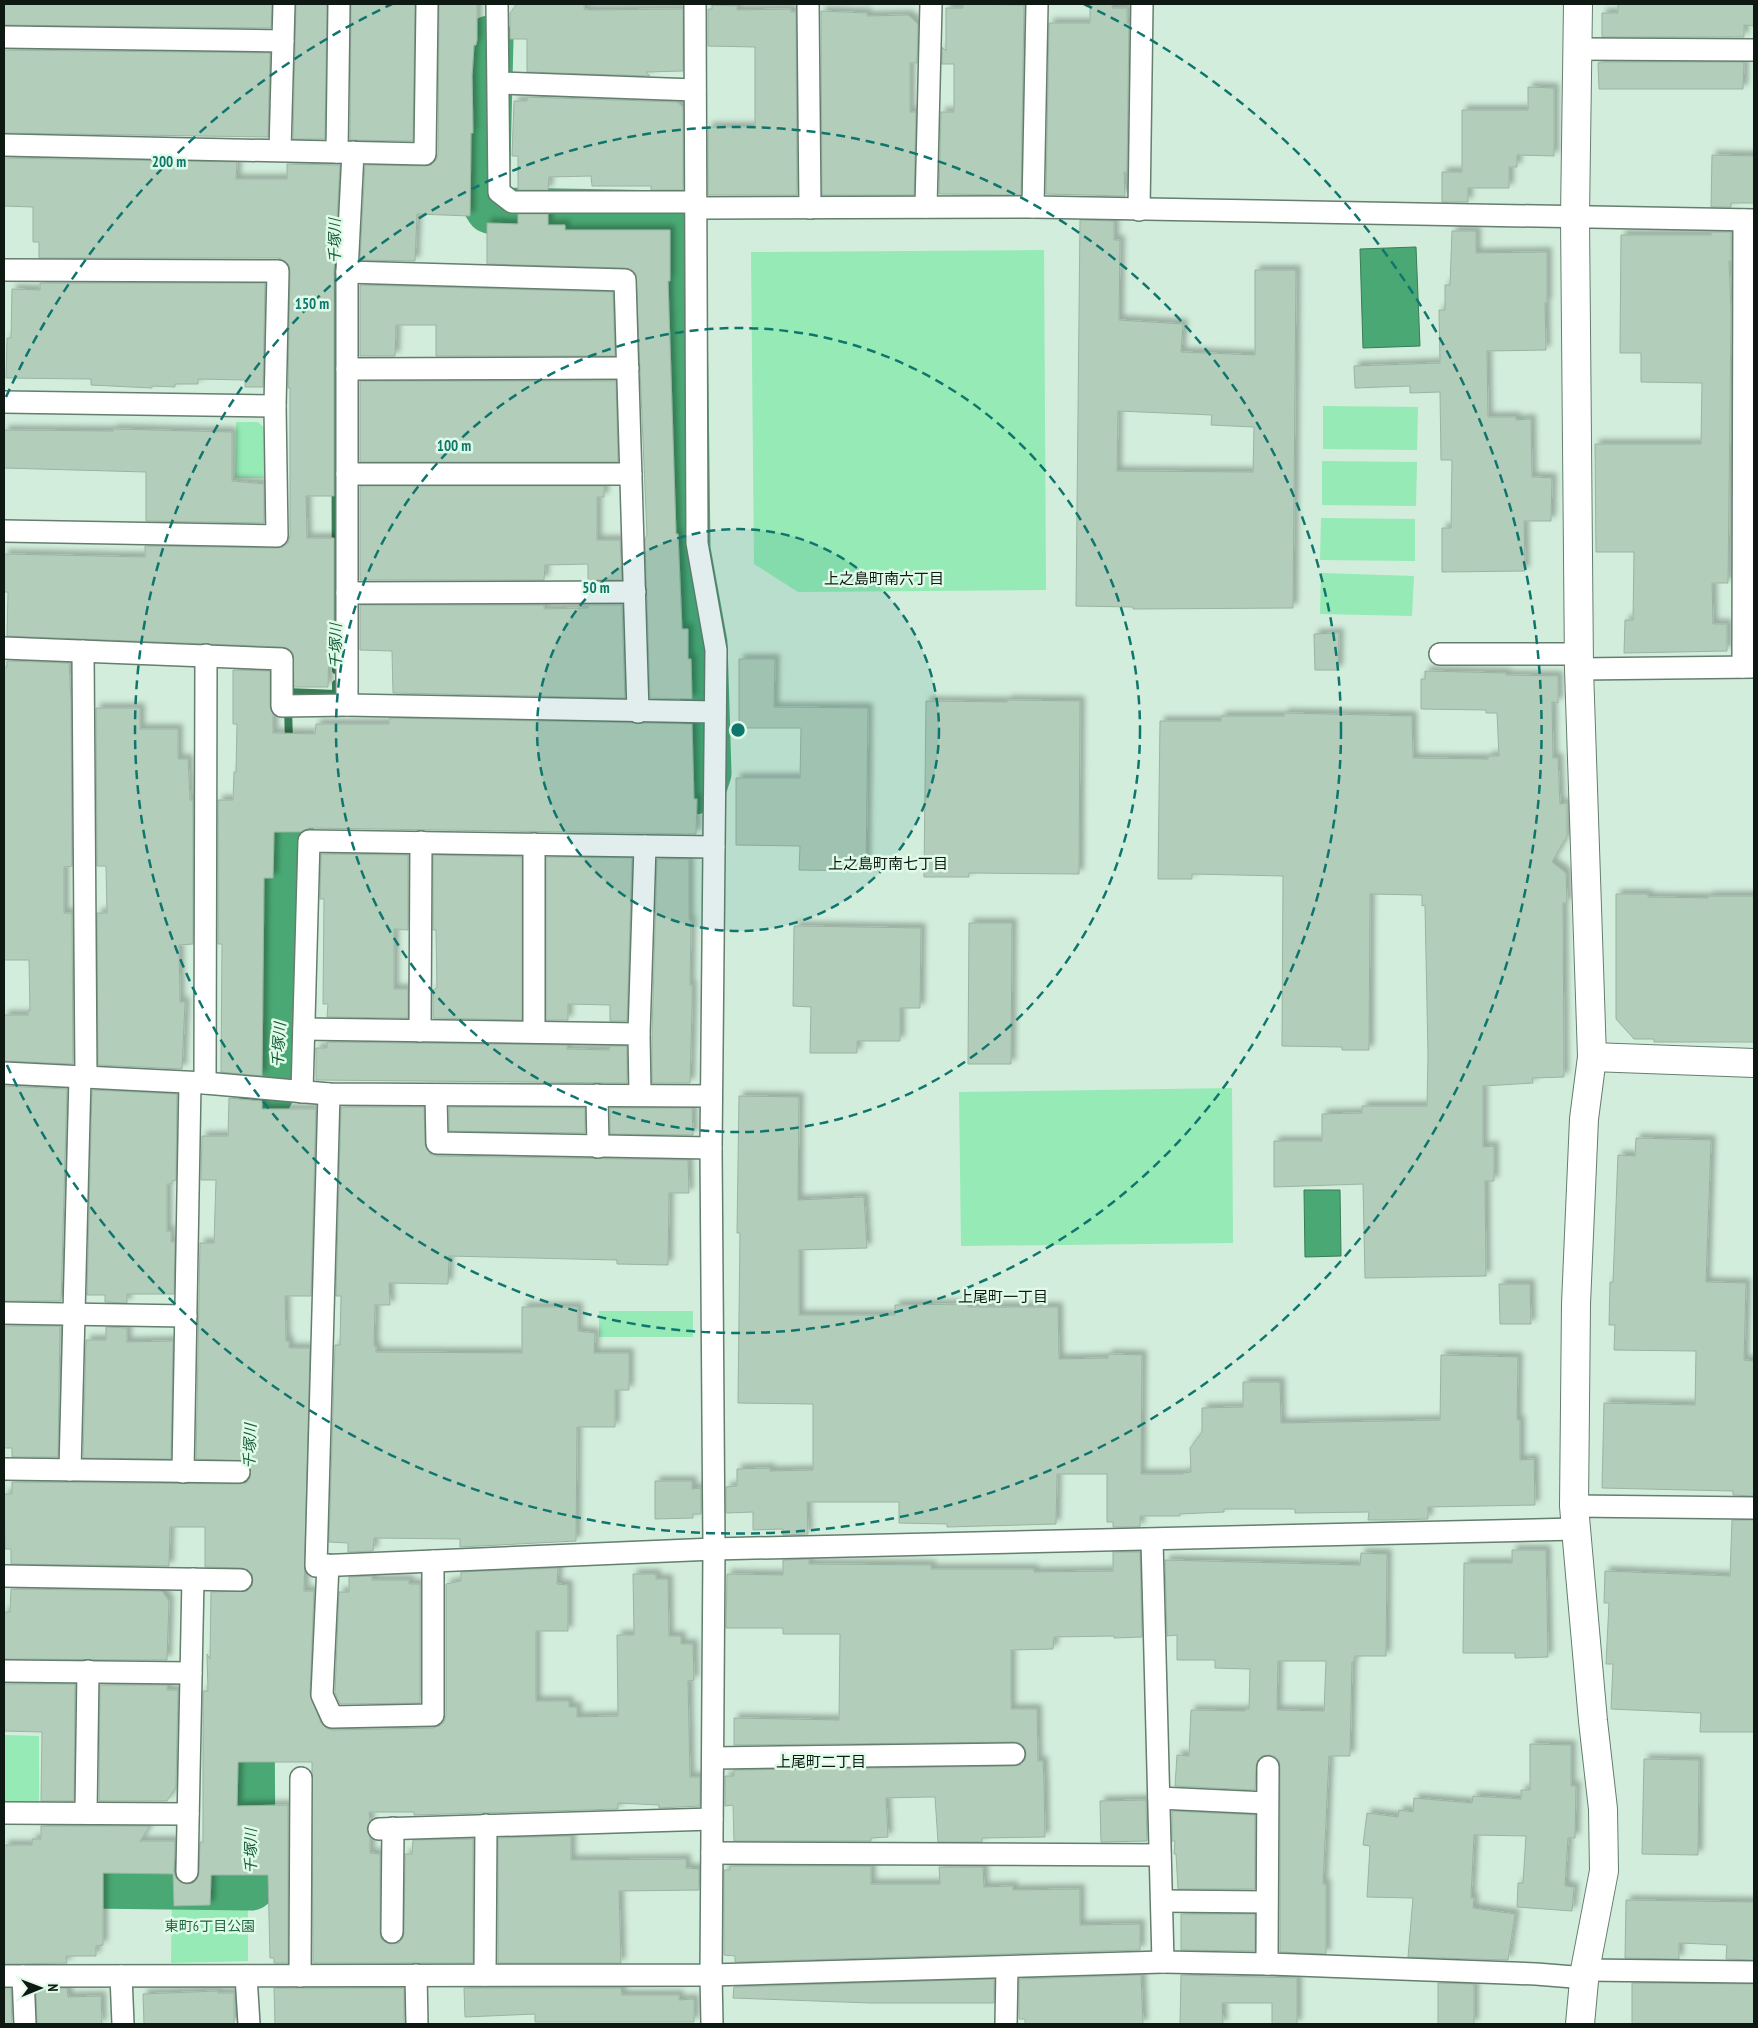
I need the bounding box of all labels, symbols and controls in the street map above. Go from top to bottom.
text: 200 m [152,152,186,171]
water label: 千塚川 [325,217,344,264]
text: 150 m [295,294,329,313]
text: 100 m [437,436,471,455]
district label: 上之島町南六丁目 [824,569,944,588]
text: 50 m [582,578,610,597]
water label: 千塚川 [326,622,345,669]
centre of rings [729,721,747,739]
district label: 上之島町南七丁目 [828,854,948,873]
water label: 千塚川 [268,1020,289,1068]
district label: 上尾町一丁目 [958,1287,1048,1306]
water label: 千塚川 [239,1421,260,1469]
district label: 上尾町二丁目 [776,1752,866,1771]
water label: 千塚川 [241,1827,260,1874]
park label: 東町6丁目公園 [165,1917,255,1935]
north arrow [15,1963,65,2013]
text: N [44,1984,62,1992]

